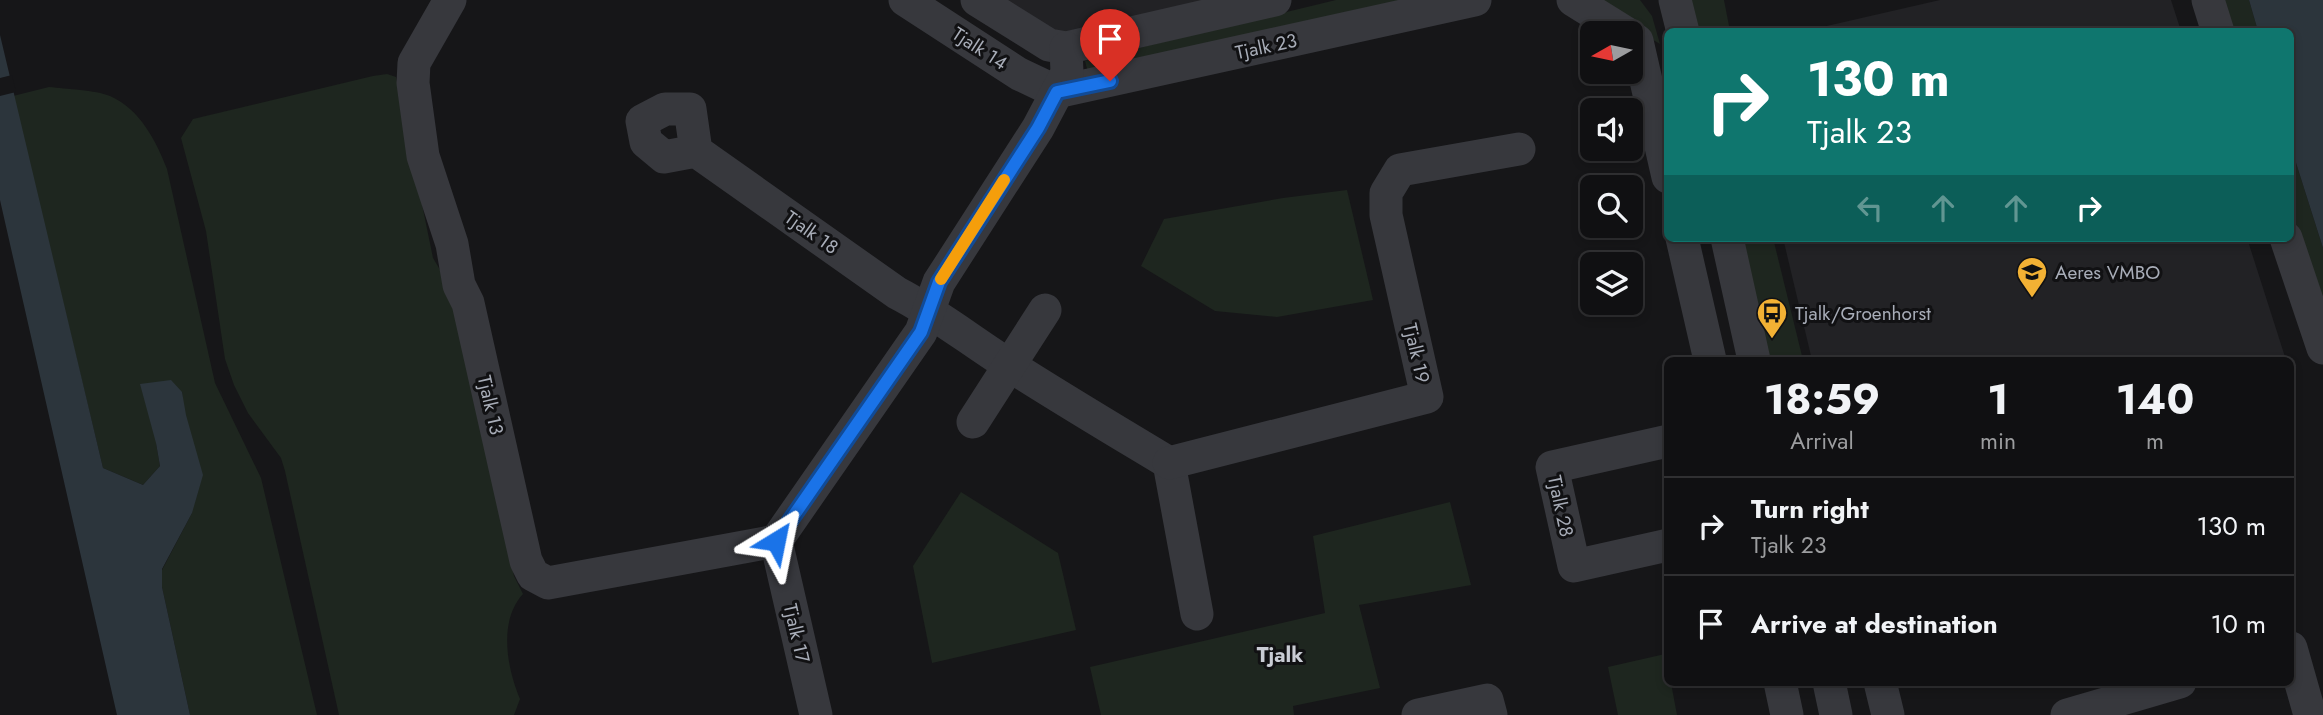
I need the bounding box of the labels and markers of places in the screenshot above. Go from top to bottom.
pin [1080,9,1140,81]
school or university icon: Aeres VMBO [2015,255,2049,299]
place label: Aeres VMBO [2055,259,2160,286]
bus stop icon: Tjalk/Groenhorst [1755,296,1789,340]
place label: Tjalk/Groenhorst [1795,300,1931,327]

